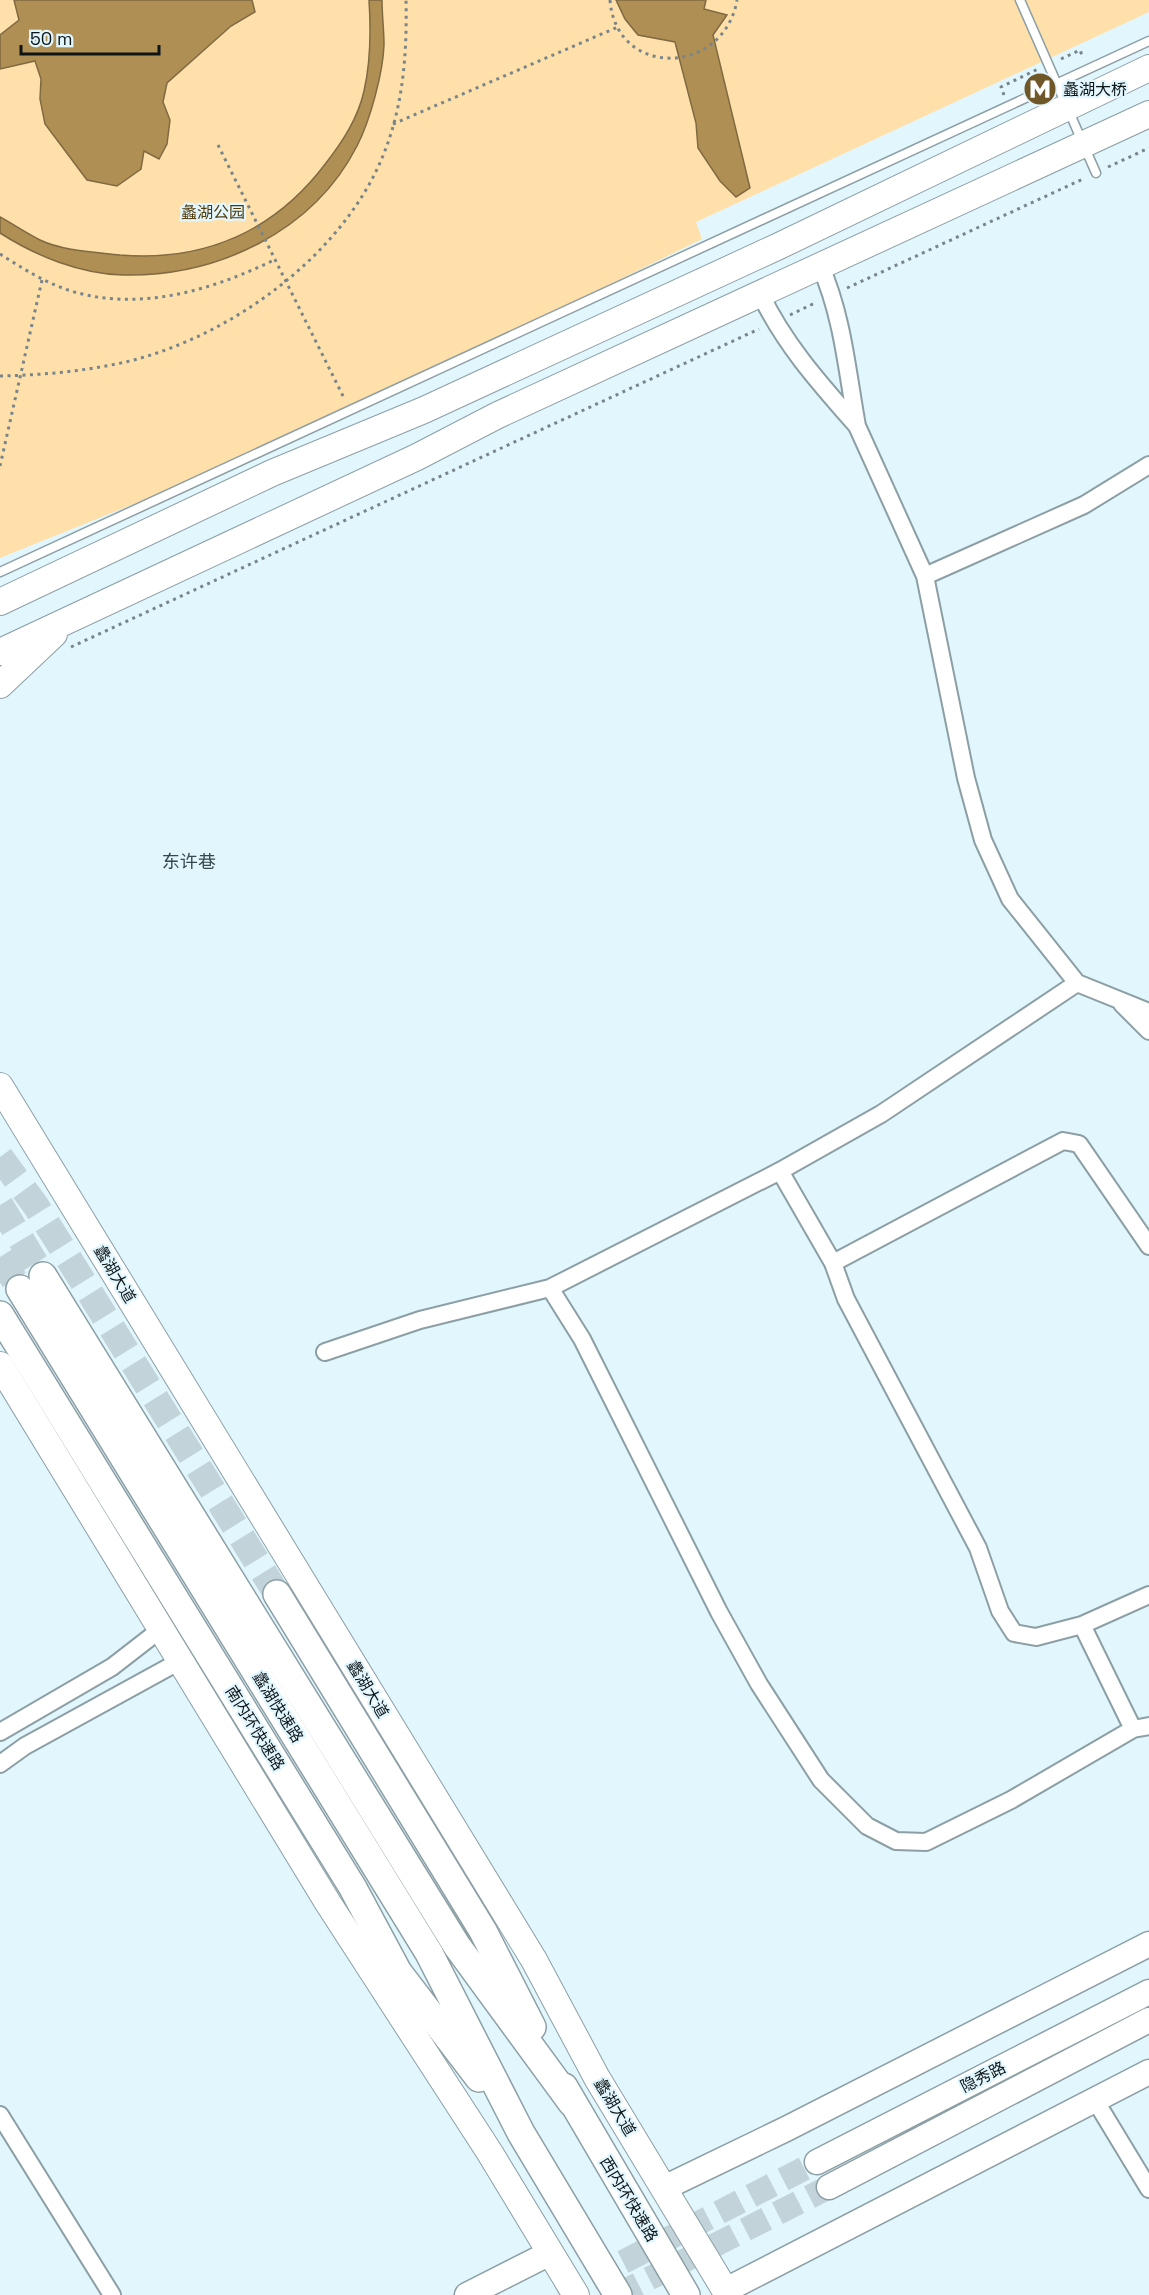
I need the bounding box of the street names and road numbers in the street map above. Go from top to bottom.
street label: 蠡湖大道 [90,1241,140,1307]
street label: 蠡湖大道 [343,1656,393,1722]
street label: 蠡湖快速路 [248,1668,308,1746]
street label: 南内环快速路 [221,1682,289,1774]
street label: 隐秀路 [957,2057,1009,2097]
street label: 蠡湖大道 [590,2074,640,2140]
street label: 西内环快速路 [595,2152,663,2246]

